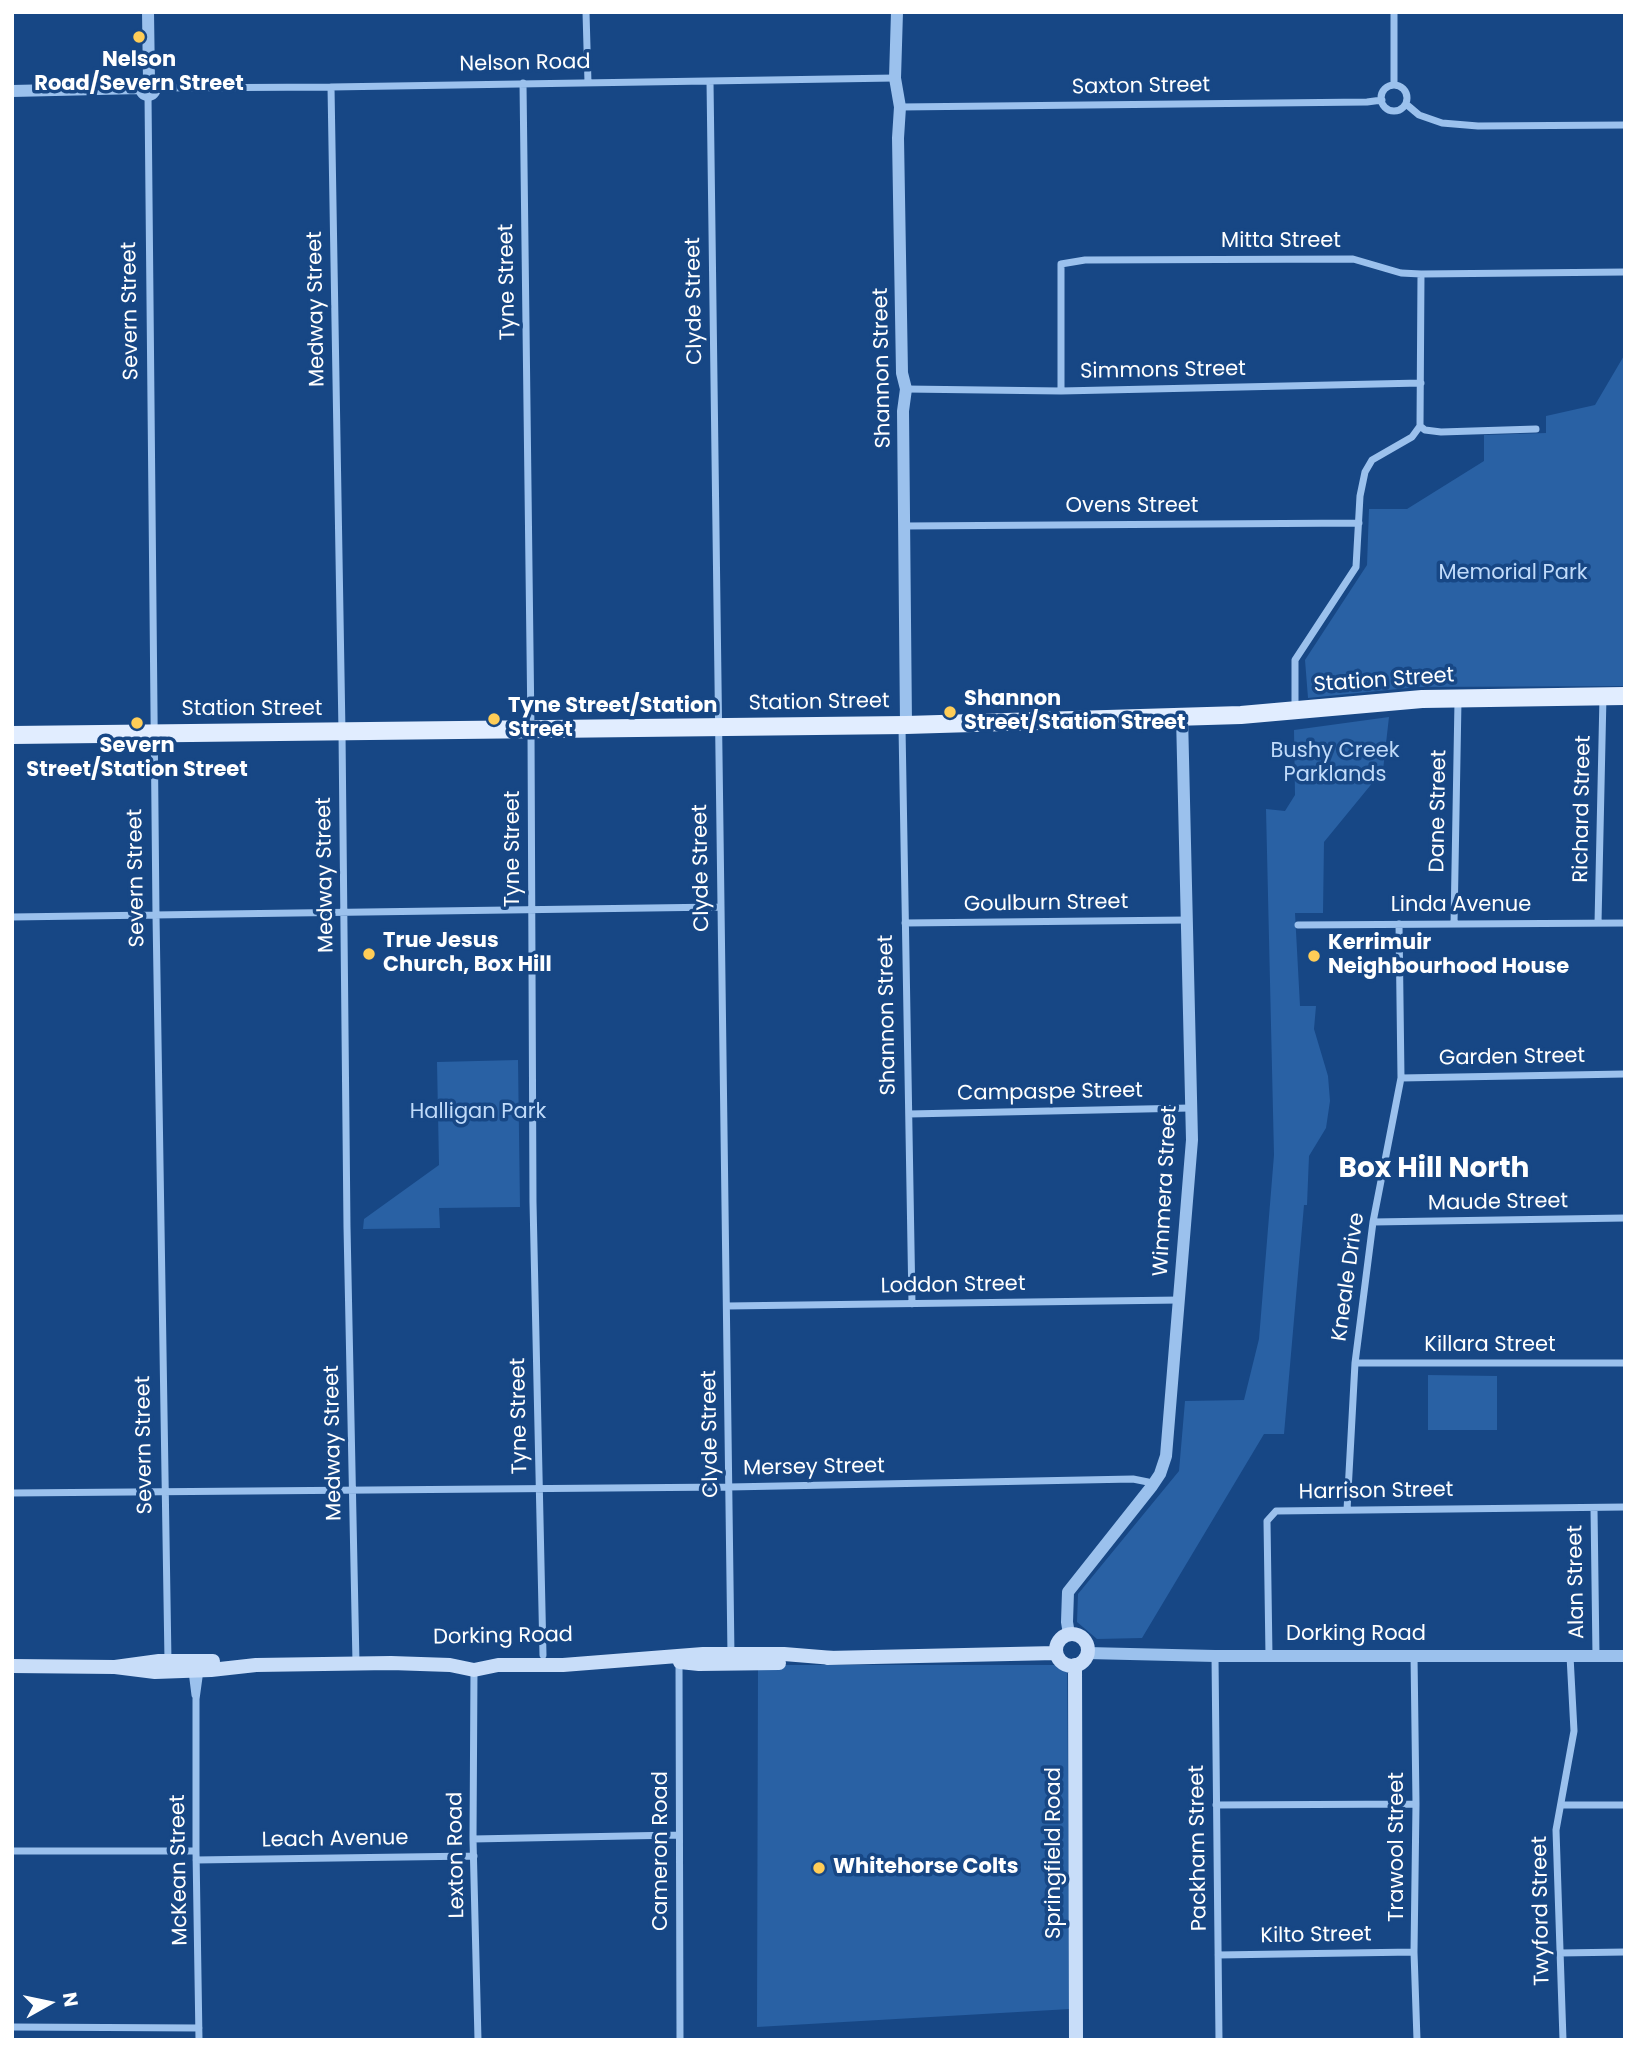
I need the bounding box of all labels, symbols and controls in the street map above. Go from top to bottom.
marker: Nelson Road/Severn Street [131,29,147,45]
place label: Nelson Road/Severn Street [34,48,244,98]
street label: Nelson Road [459,50,591,78]
street label: Saxton Street [1072,73,1210,101]
street label: Tyne Street [494,223,522,341]
street label: Mitta Street [1221,229,1341,255]
street label: Medway Street [303,231,331,387]
street label: Clyde Street [681,237,709,365]
street label: Severn Street [117,242,145,380]
street label: Shannon Street [869,287,897,449]
street label: Simmons Street [1080,357,1246,385]
street label: Ovens Street [1066,494,1198,520]
park label: Memorial Park [1438,561,1588,587]
street label: Station Street [1313,664,1455,698]
place label: Shannon Street/Station Street [964,687,1186,737]
street label: Station Street [748,689,890,717]
place label: Tyne Street/Station Street [508,694,718,744]
street label: Station Street [182,697,322,723]
marker: Shannon Street/Station Street [942,704,958,720]
marker: Tyne Street/Station Street [486,711,502,727]
marker: Severn Street/Station Street [129,715,145,731]
place label: Severn Street/Station Street [26,734,248,784]
street label: Richard Street [1569,735,1597,883]
park label: Bushy Creek Parklands [1270,739,1400,789]
street label: Dane Street [1425,749,1453,873]
street label: Tyne Street [501,791,527,907]
street label: Medway Street [312,797,340,953]
street label: Clyde Street [688,804,716,932]
street label: Severn Street [123,809,151,947]
street label: Goulburn Street [964,890,1128,918]
street label: Linda Avenue [1391,893,1531,919]
place label: True Jesus Church, Box Hill [383,929,552,979]
place label: Kerrimuir Neighbourhood House [1328,931,1569,981]
street label: Shannon Street [874,934,902,1096]
marker: True Jesus Church, Box Hill [361,946,377,962]
marker: Kerrimuir Neighbourhood House [1306,948,1322,964]
street label: Garden Street [1439,1044,1585,1072]
street label: Campaspe Street [957,1079,1143,1107]
park label: Halligan Park [410,1100,546,1126]
street label: Wimmera Street [1149,1105,1183,1277]
district label: Box Hill North [1339,1153,1529,1187]
street label: Maude Street [1428,1189,1568,1217]
street label: Kneale Drive [1327,1211,1371,1343]
street label: Loddon Street [880,1272,1026,1300]
street label: Killara Street [1424,1333,1556,1359]
street label: Tyne Street [506,1357,534,1475]
street label: Medway Street [320,1365,348,1521]
street label: Clyde Street [697,1370,725,1498]
street label: Severn Street [131,1376,159,1514]
street label: Mersey Street [743,1454,885,1482]
street label: Harrison Street [1299,1478,1453,1506]
street label: Alan Street [1563,1525,1591,1639]
street label: Dorking Road [1286,1622,1426,1648]
street label: Dorking Road [433,1623,573,1651]
street label: Packham Street [1185,1765,1213,1931]
street label: Springfield Road [1042,1767,1068,1939]
street label: Cameron Road [649,1771,675,1931]
street label: Trawool Street [1385,1772,1411,1922]
street label: Lexton Road [443,1791,471,1919]
street label: McKean Street [166,1794,194,1946]
street label: Leach Avenue [261,1826,409,1854]
street label: Twyford Street [1528,1836,1556,1986]
place label: Whitehorse Colts [833,1855,1018,1881]
marker: Whitehorse Colts [811,1860,827,1876]
street label: Kilto Street [1260,1922,1372,1950]
north arrow [14,1968,84,2038]
text: N [56,1990,85,2009]

